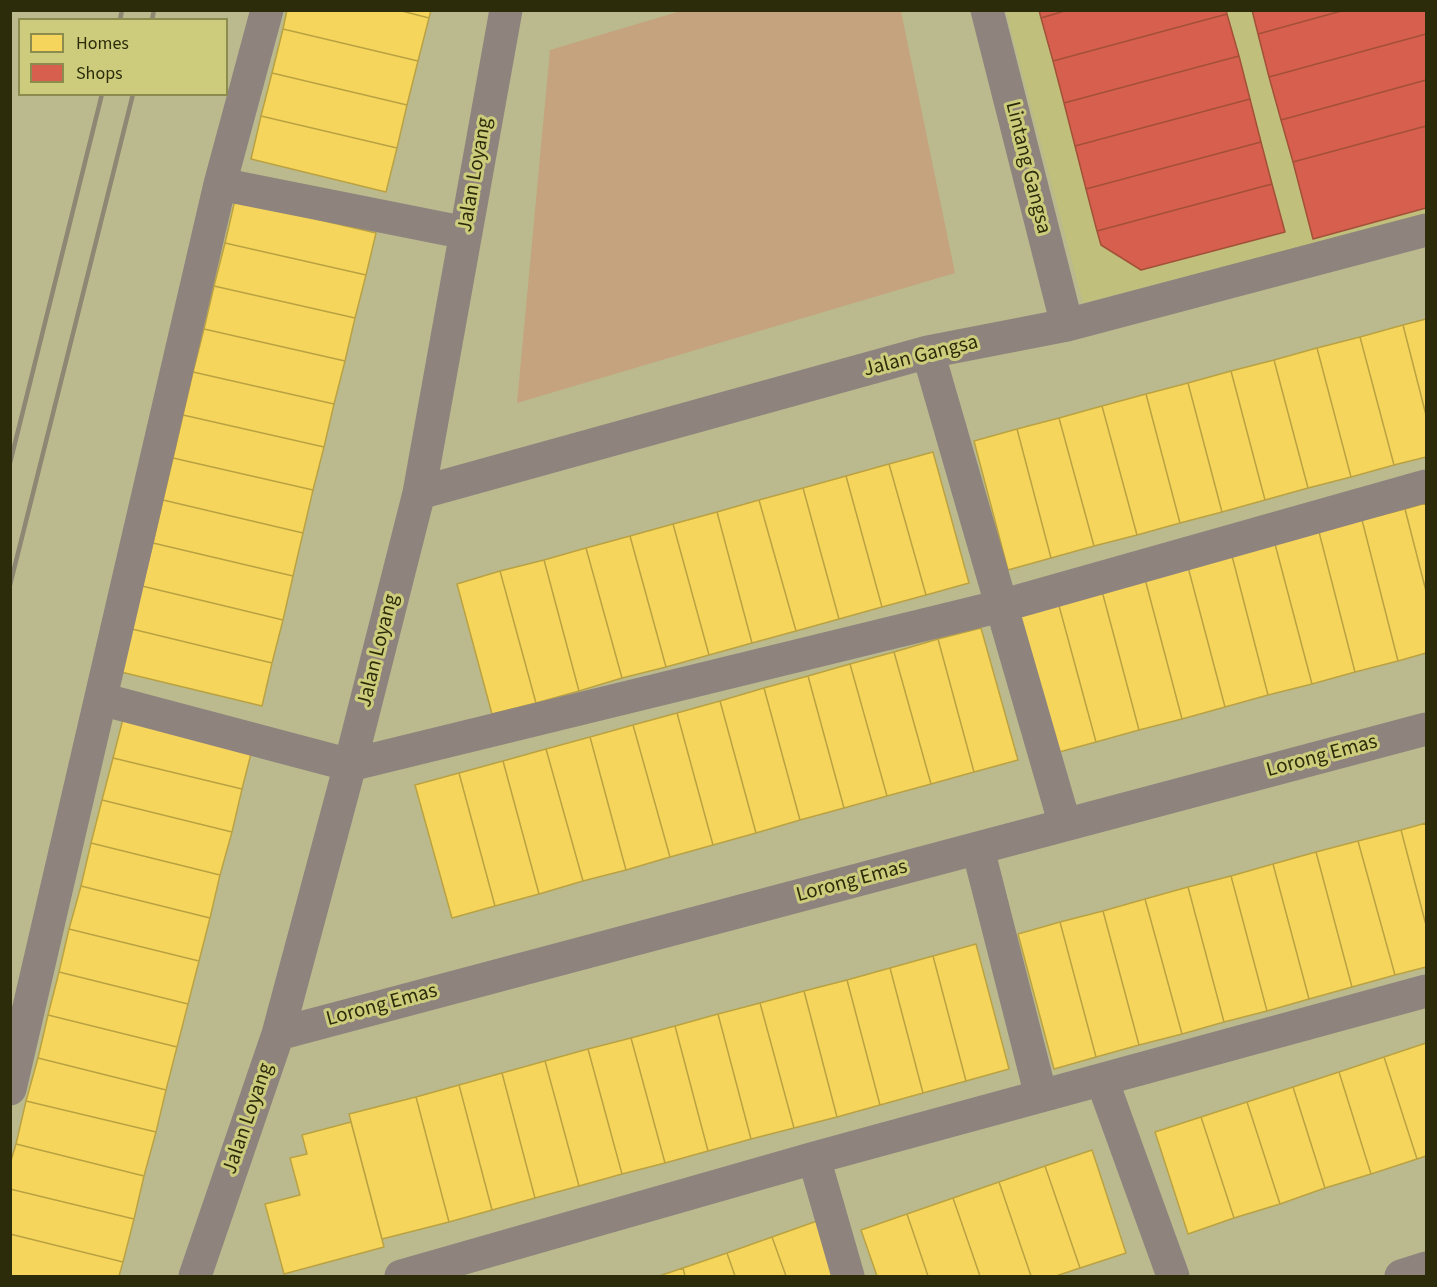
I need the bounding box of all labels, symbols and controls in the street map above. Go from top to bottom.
legend [18,18,228,96]
text: Homes [76,31,129,56]
text: Shops [76,61,123,86]
street label: Lintang Gangsa [998,99,1056,237]
street label: Jalan Loyang [454,116,498,234]
street label: Jalan Gangsa [861,331,981,383]
street label: Jalan Loyang [353,592,405,710]
street label: Lorong Emas [1264,730,1380,784]
street label: Lorong Emas [794,855,910,909]
street label: Lorong Emas [324,979,440,1033]
street label: Jalan Loyang [218,1060,280,1178]

